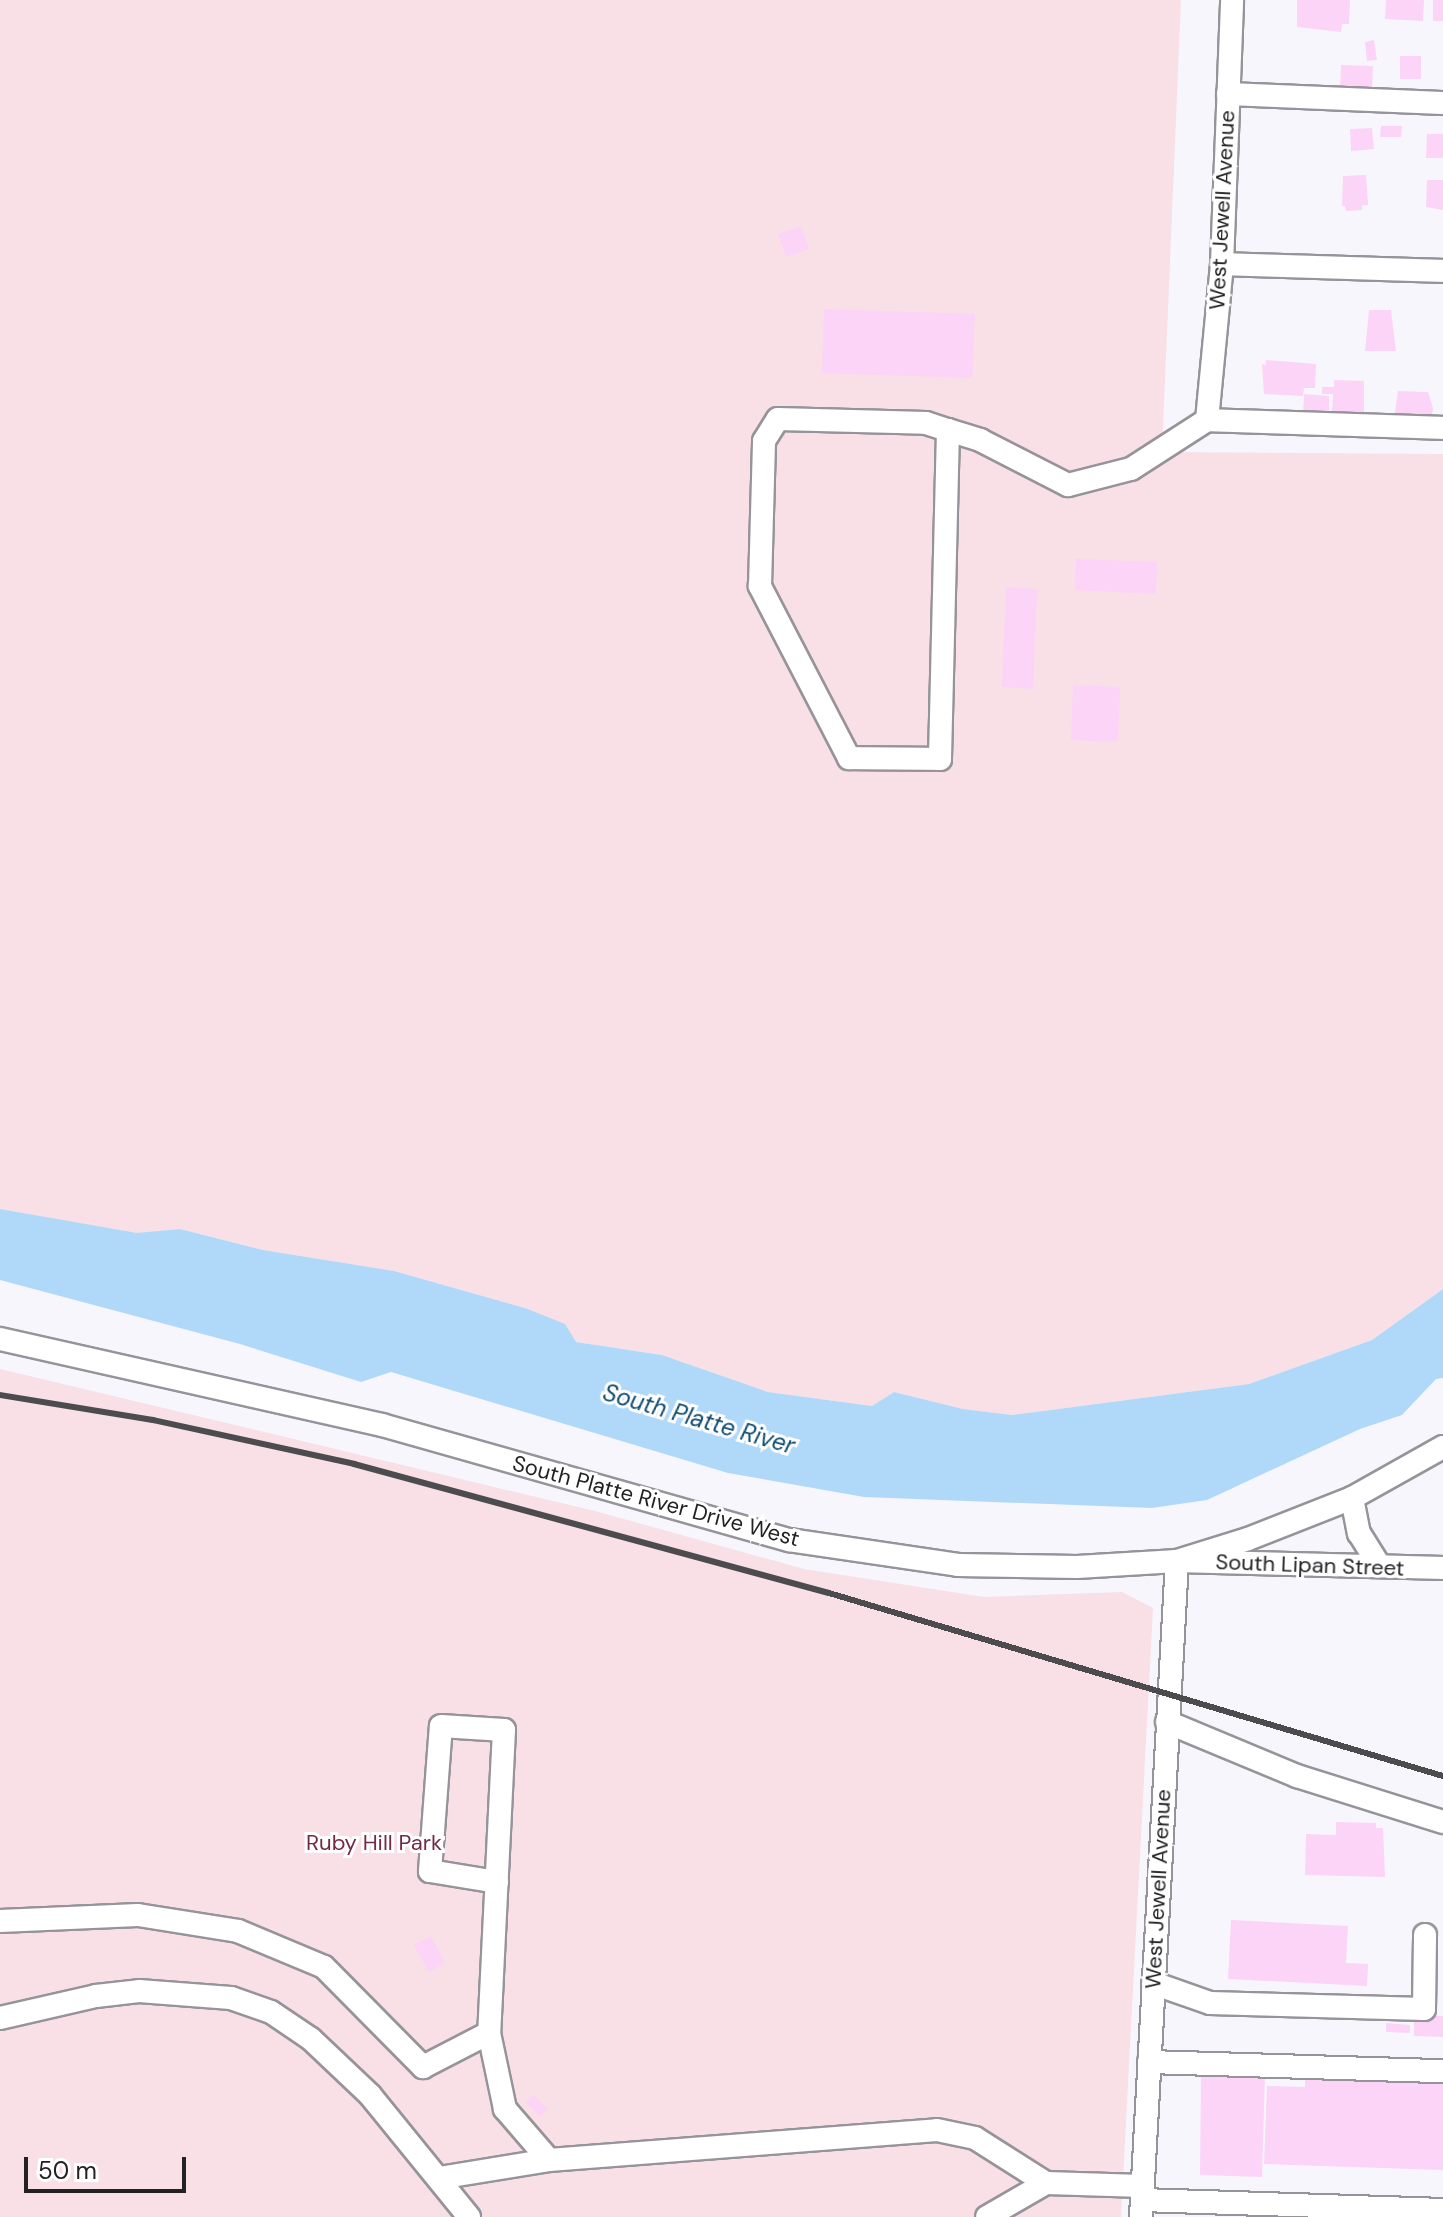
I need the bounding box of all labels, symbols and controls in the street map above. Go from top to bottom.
street label: West Jewell Avenue [1204,109,1240,311]
water label: South Platte River [600,1378,798,1460]
street label: South Platte River Drive West [510,1450,802,1552]
street label: South Lipan Street [1215,1549,1405,1581]
street label: West Jewell Avenue [1140,1788,1176,1990]
park label: Ruby Hill Park [306,1830,442,1856]
scale bar [28,2141,190,2191]
text: 50 m [38,2155,97,2186]

